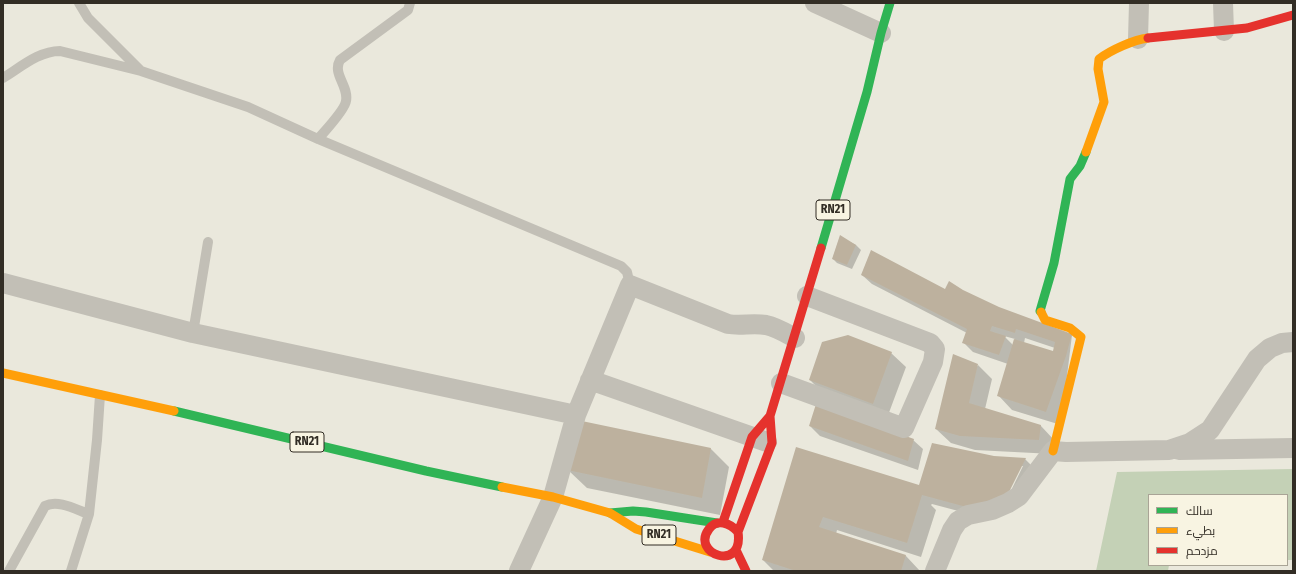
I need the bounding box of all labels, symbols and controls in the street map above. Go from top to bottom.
road number: RN21 [816,200,850,220]
road number: RN21 [290,432,324,452]
legend [1148,494,1288,566]
text: سالك [1186,504,1213,518]
text: بطيء [1186,524,1215,538]
road number: RN21 [642,525,676,545]
text: مزدحم [1186,544,1218,558]

